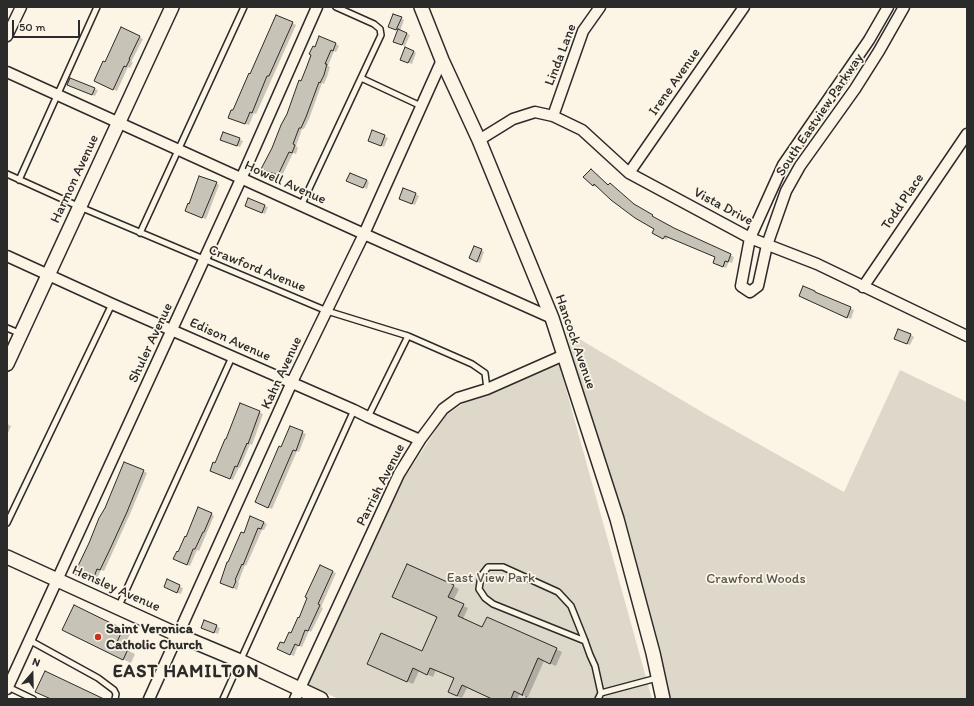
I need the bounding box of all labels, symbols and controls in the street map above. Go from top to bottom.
scale bar [14,12,82,38]
text: 50 m [19,20,45,34]
street label: Linda Lane [542,22,580,88]
street label: Irene Avenue [646,45,704,119]
street label: South Eastview Parkway [773,50,867,180]
street label: Harmon Avenue [47,132,103,226]
street label: Howell Avenue [241,157,329,209]
street label: Todd Place [878,171,928,233]
street label: Vista Drive [690,184,756,230]
street label: Crawford Avenue [206,242,308,296]
street label: Hancock Avenue [551,292,599,392]
street label: Shuler Avenue [125,300,177,386]
street label: Edison Avenue [187,315,273,365]
street label: Kahn Avenue [258,334,306,412]
street label: Parrish Avenue [353,441,409,529]
street label: Hensley Avenue [69,562,163,616]
park label: East View Park [447,570,535,586]
park label: Crawford Woods [706,571,806,587]
place label: Saint Veronica Catholic Church [106,621,203,654]
marker: Saint Veronica Catholic Church [93,632,103,642]
north arrow [12,654,52,694]
text: N [31,655,42,670]
district label: EAST HAMILTON [113,661,259,683]

